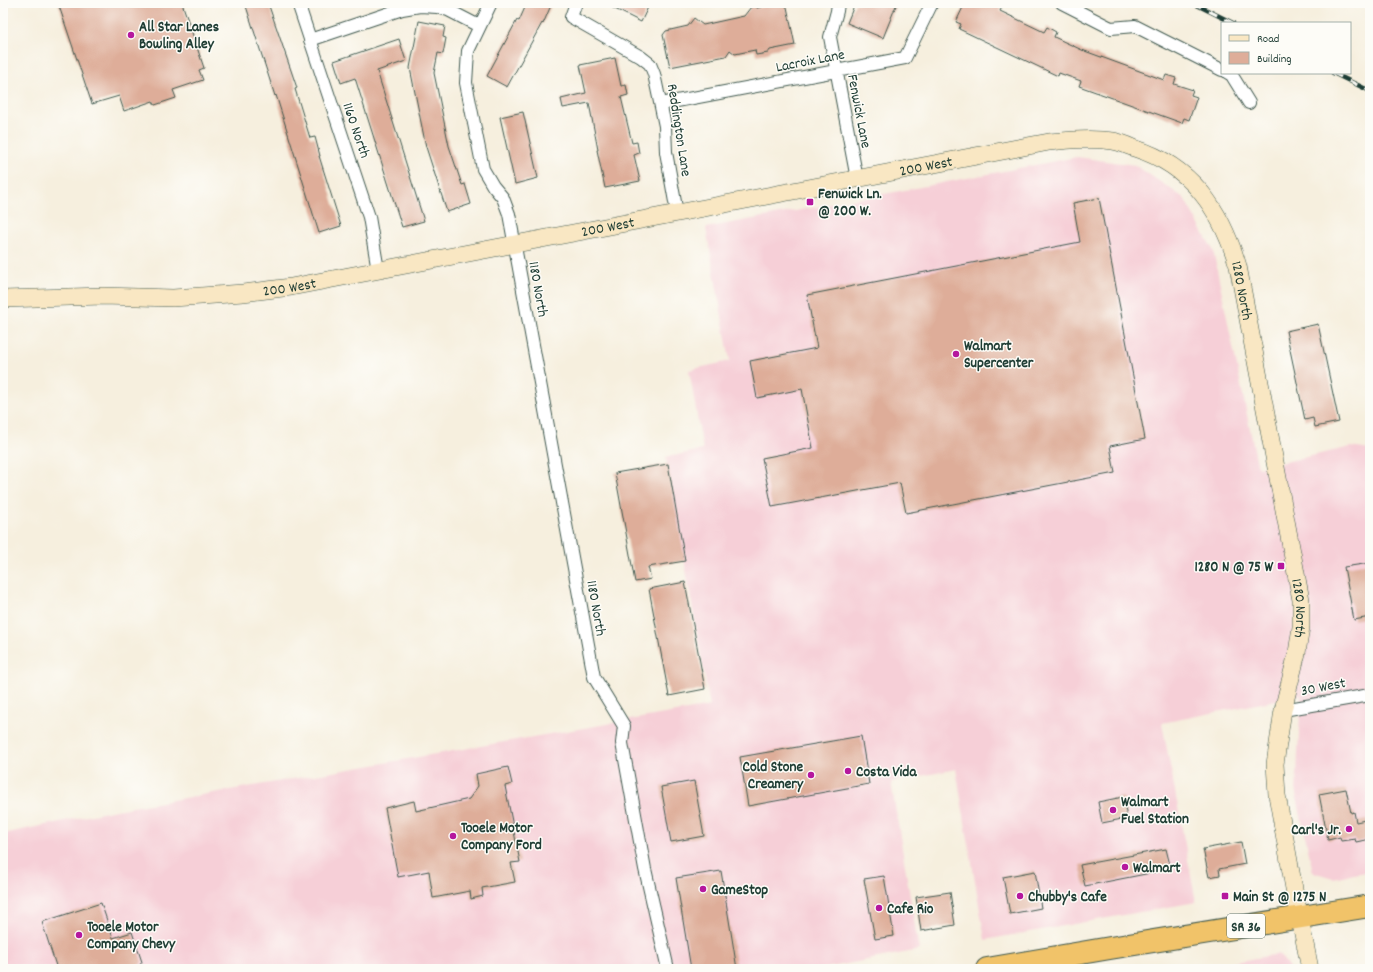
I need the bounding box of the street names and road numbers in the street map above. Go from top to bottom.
street label: Lacroix Lane [774,44,847,79]
street label: Fenwick Lane [840,72,876,151]
street label: Reddington Lane [660,82,696,179]
street label: 1160 North [335,100,375,162]
street label: 200 West [898,152,955,183]
street label: 200 West [580,212,637,244]
street label: 1280 North [1224,259,1257,322]
street label: 1180 North [521,260,553,319]
street label: 200 West [262,273,319,303]
street label: 1280 North [1284,577,1310,639]
street label: 1180 North [579,579,611,638]
street label: 30 West [1299,673,1348,703]
road number: SR 36 [1227,914,1265,938]

